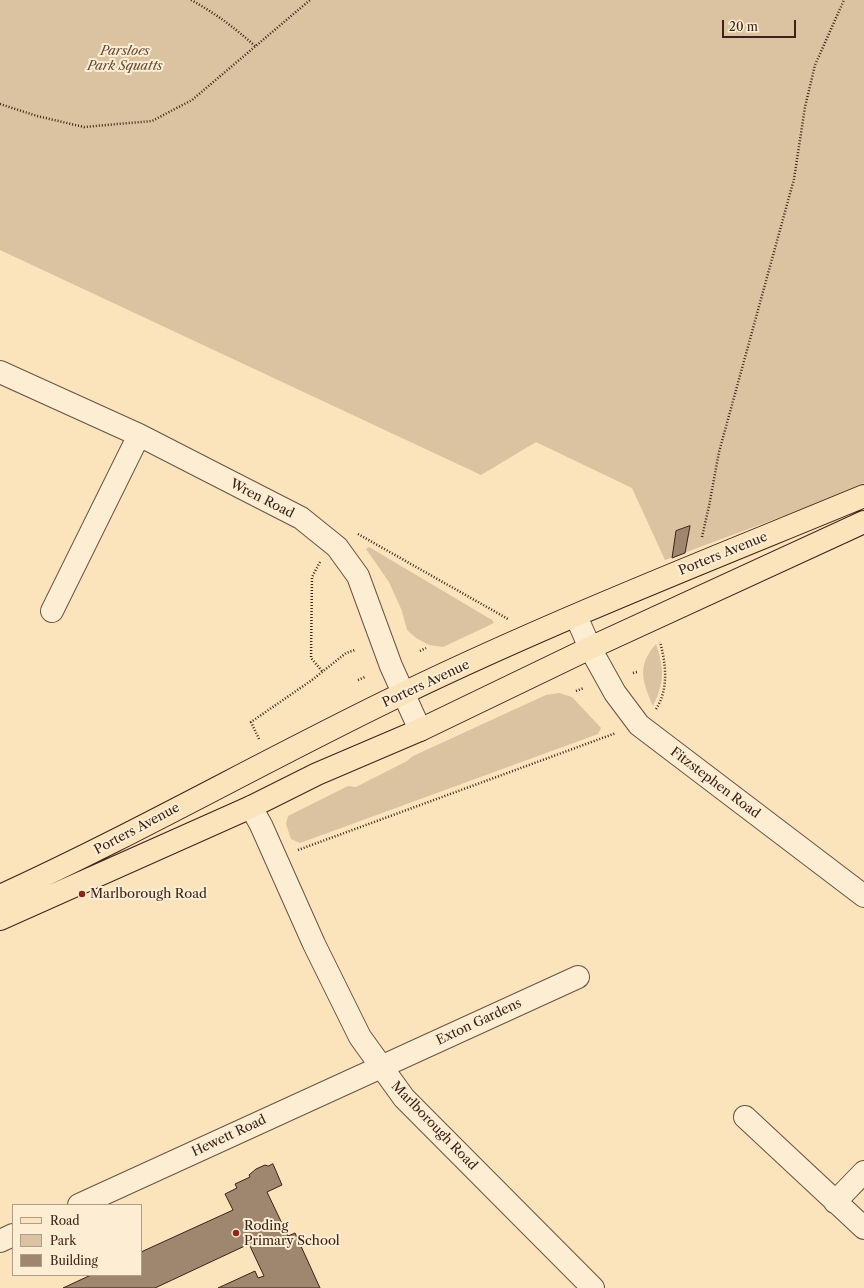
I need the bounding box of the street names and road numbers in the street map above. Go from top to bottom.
street label: Wren Road [227,476,297,522]
street label: Porters Avenue [676,529,770,579]
street label: Porters Avenue [380,657,472,711]
street label: Fitzstephen Road [667,744,763,822]
street label: Porters Avenue [92,800,182,858]
street label: Exton Gardens [434,995,524,1049]
street label: Marlborough Road [388,1079,480,1173]
street label: Hewett Road [189,1112,269,1160]

